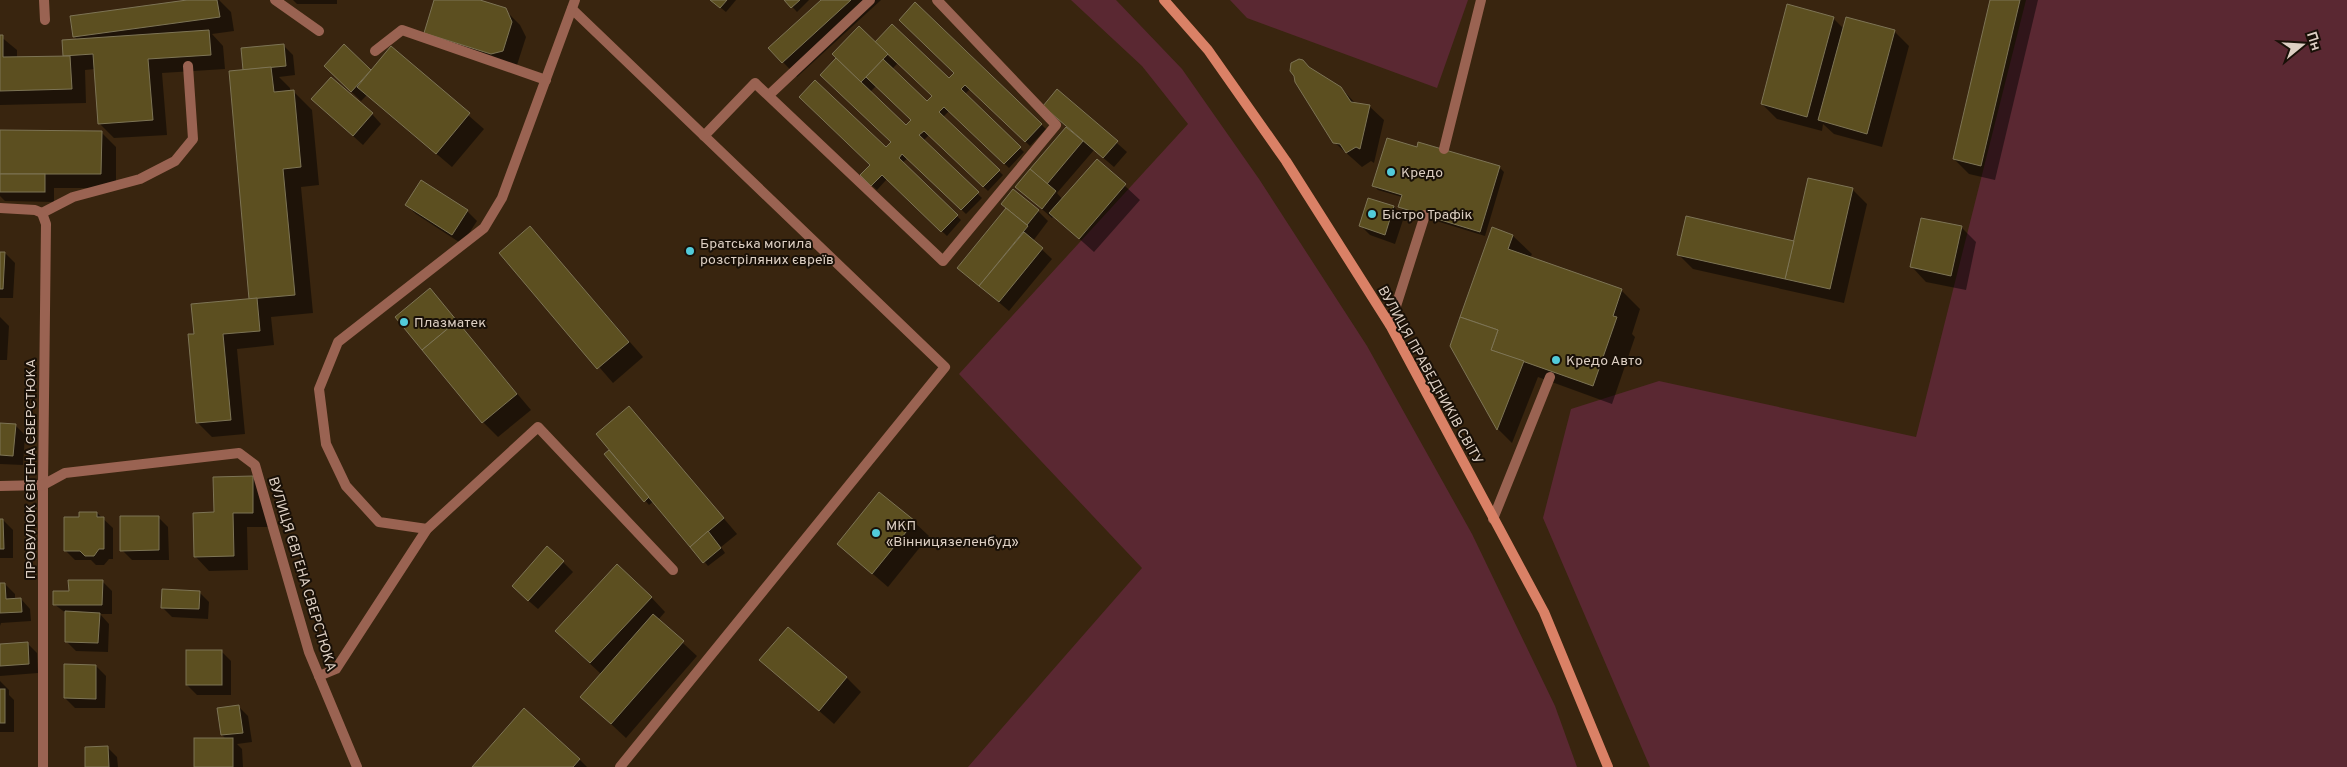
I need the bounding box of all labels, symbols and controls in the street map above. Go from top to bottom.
north arrow [2277,20,2327,70]
text: Пн [2302,30,2324,53]
place label: Кредо [1401,165,1443,182]
marker: Кредо [1385,166,1397,178]
place label: Бістро Трафік [1382,207,1472,224]
marker: Бістро Трафік [1366,208,1378,220]
place label: Братська могила розстріляних євреїв [700,236,834,269]
marker: Братська могила розстріляних євреїв [684,245,696,257]
street label: ВУЛИЦЯ ПРАВЕДНИКІВ СВІТУ [1373,283,1486,468]
place label: Плазматек [414,315,486,332]
marker: Плазматек [398,316,410,328]
place label: Кредо Авто [1566,353,1642,370]
marker: Кредо Авто [1550,354,1562,366]
street label: ПРОВУЛОК ЄВГЕНА СВЕРСТЮКА [23,359,40,579]
street label: ВУЛИЦЯ ЄВГЕНА СВЕРСТЮКА [264,475,339,674]
place label: МКП «Вінницязеленбуд» [886,518,1019,551]
marker: МКП «Вінницязеленбуд» [870,527,882,539]

